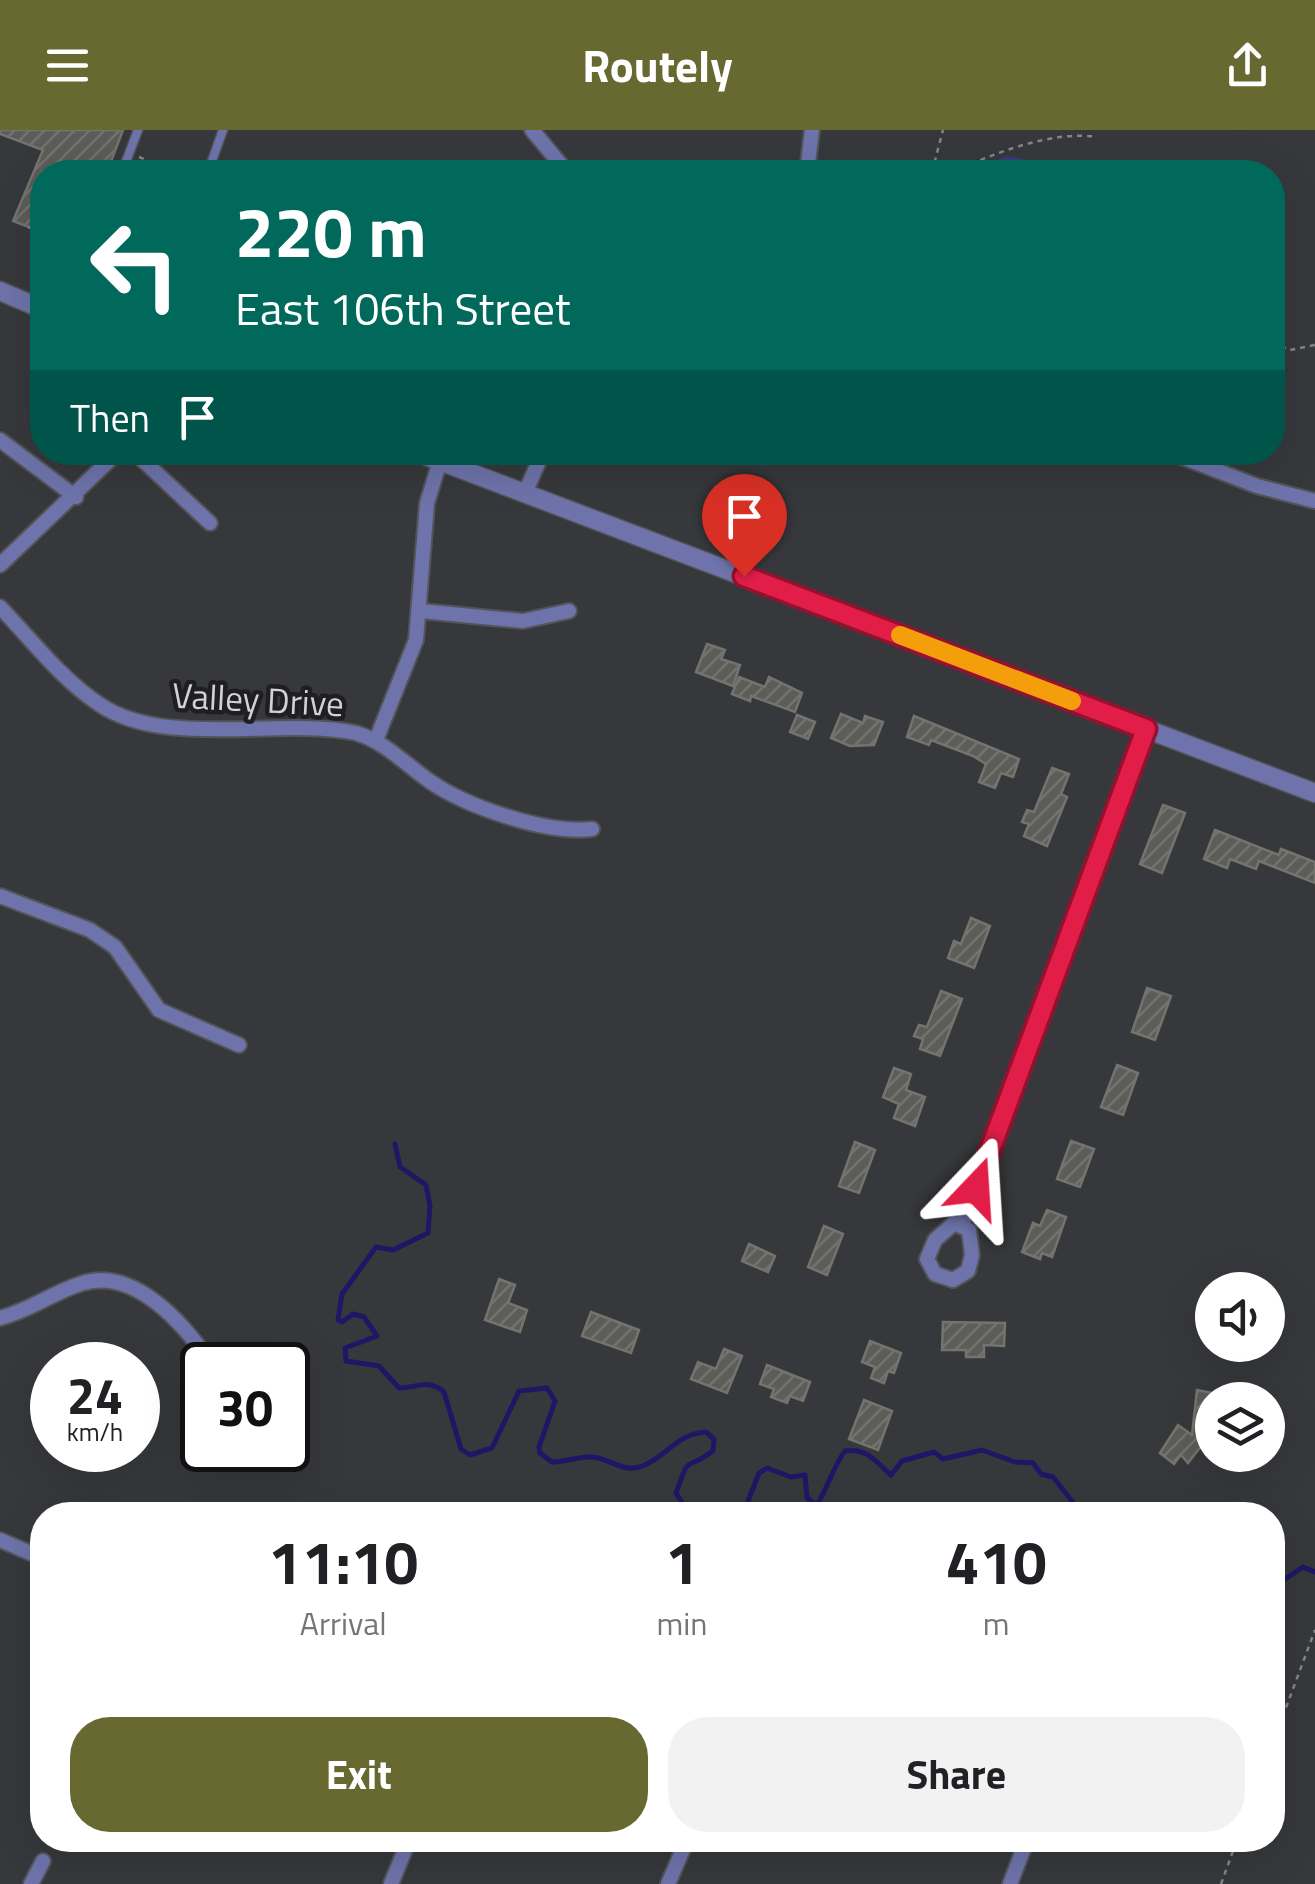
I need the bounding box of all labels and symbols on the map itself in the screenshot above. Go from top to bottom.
pin [702,474,787,577]
street label: Valley Drive [171,668,345,730]
position arrow [924,1136,1028,1240]
speed limit sign: 30 [180,1342,310,1472]

